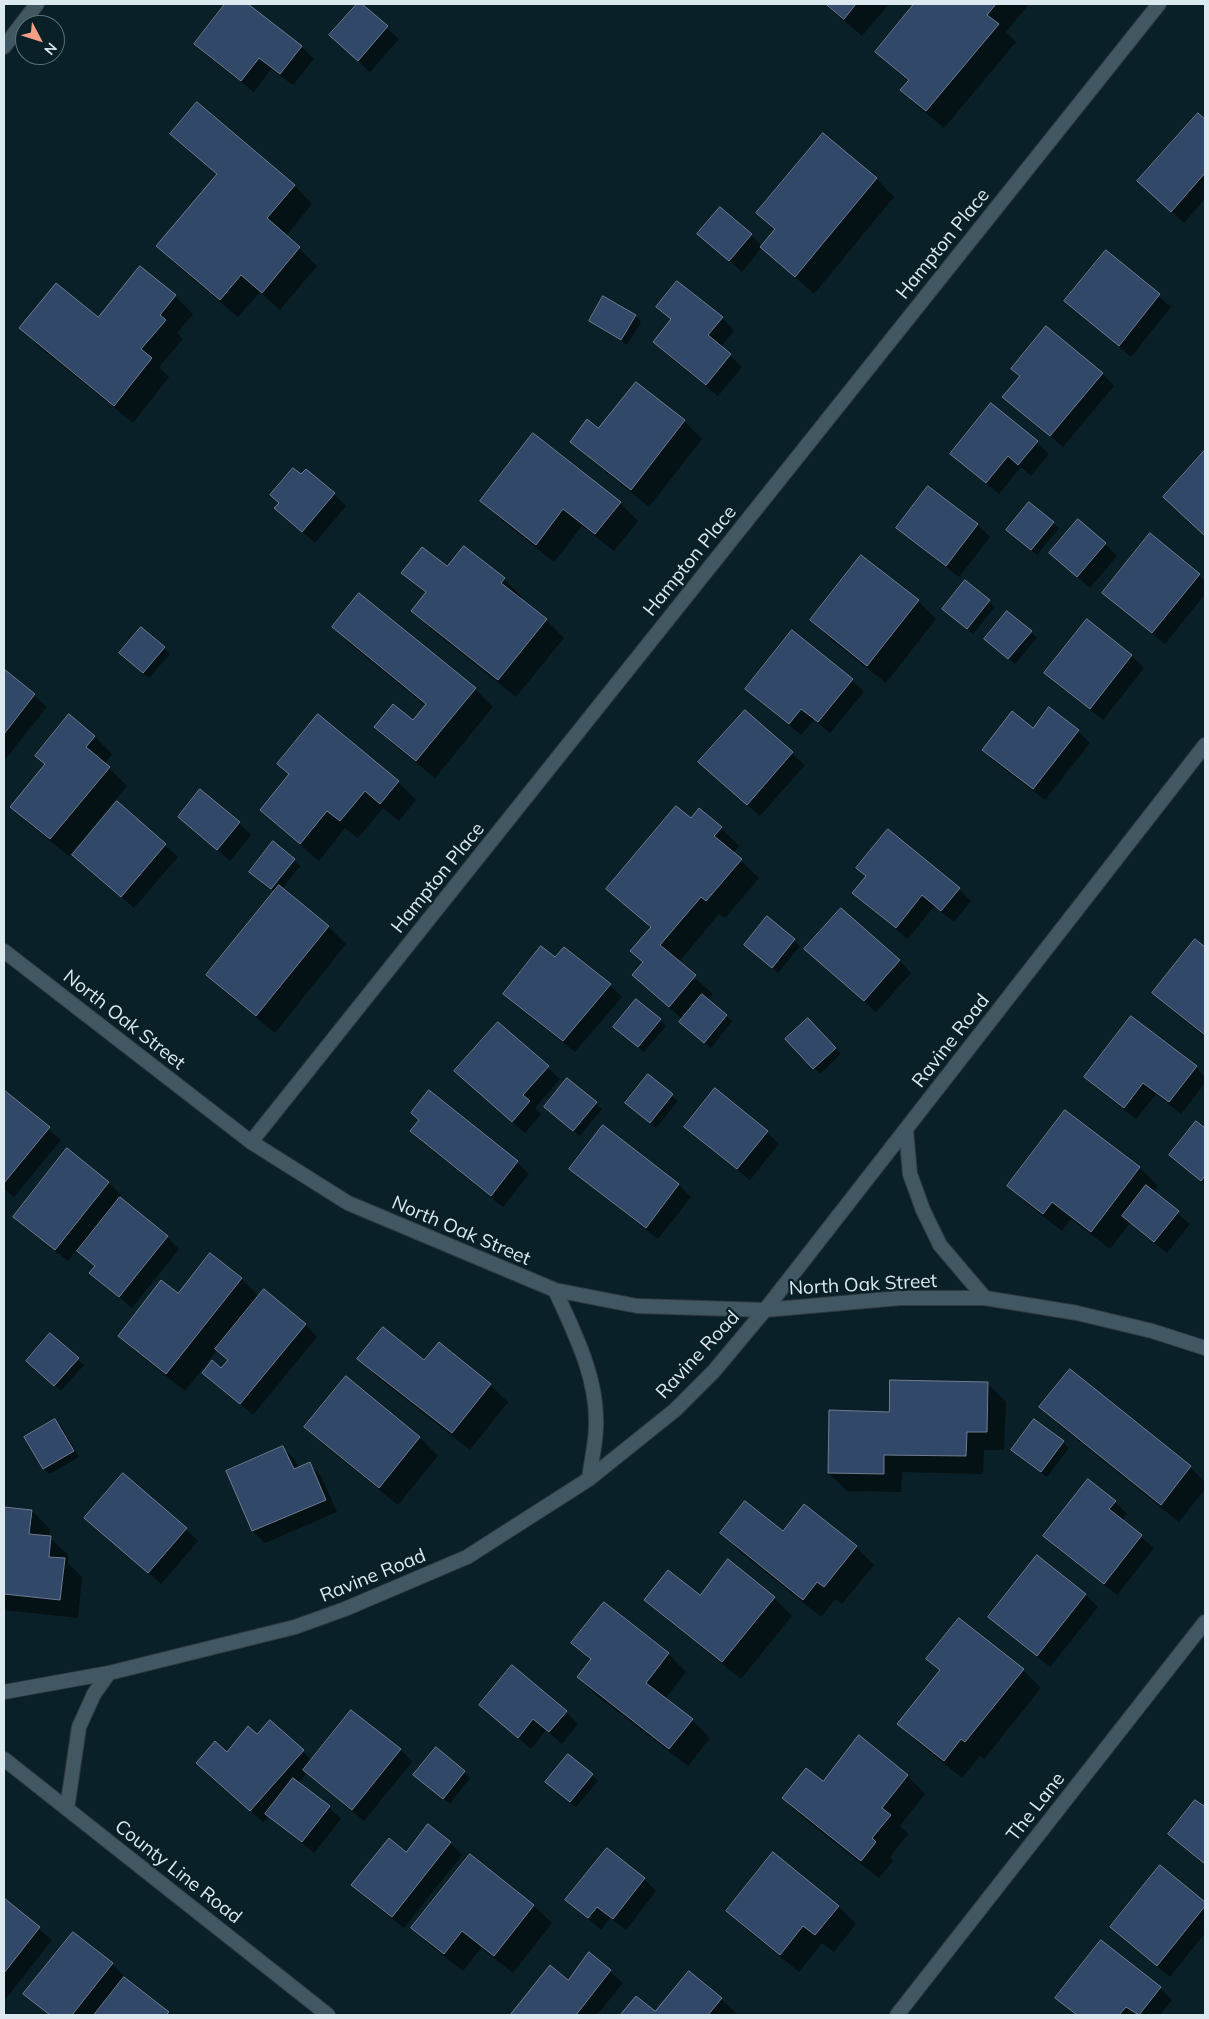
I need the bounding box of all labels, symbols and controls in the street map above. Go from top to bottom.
north arrow [15,15,65,65]
text: N [40,39,61,59]
street label: Hampton Place [892,184,994,304]
street label: Hampton Place [639,501,741,621]
street label: Hampton Place [387,818,489,938]
street label: North Oak Street [58,965,190,1075]
street label: Ravine Road [908,990,994,1092]
street label: North Oak Street [388,1191,534,1271]
street label: North Oak Street [788,1270,938,1300]
street label: Ravine Road [651,1306,745,1404]
street label: Ravine Road [317,1544,429,1608]
street label: The Lane [1002,1768,1070,1846]
street label: County Line Road [110,1815,246,1929]

